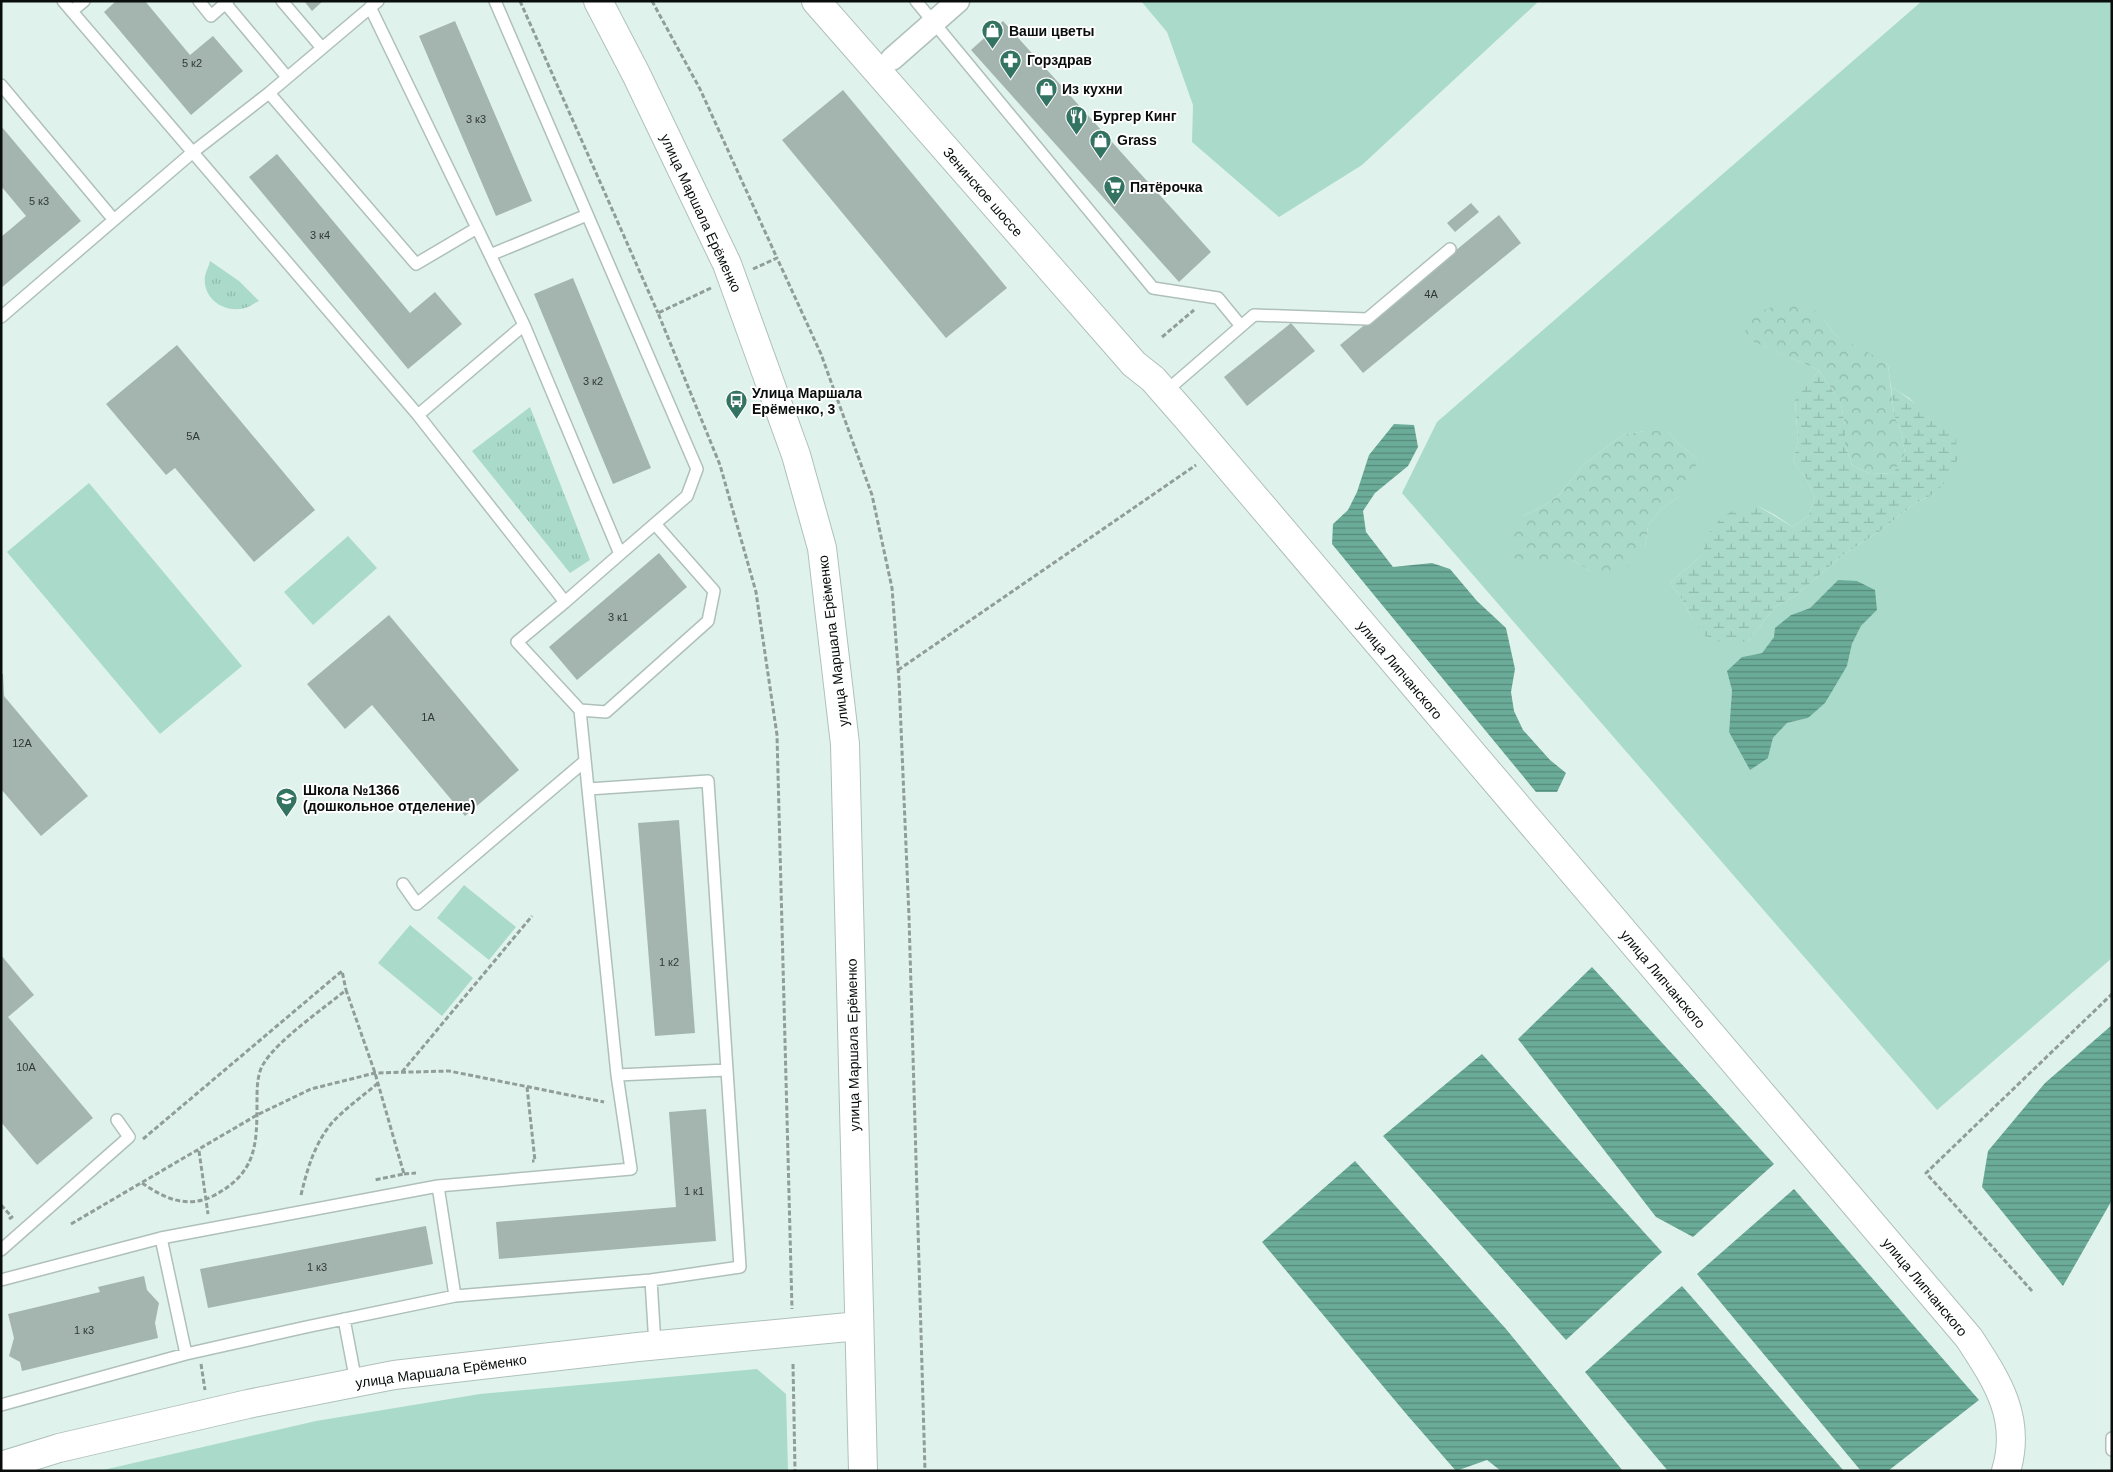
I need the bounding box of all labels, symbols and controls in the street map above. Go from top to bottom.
shop icon: Ваши цветы [981,19,1005,50]
place label: Ваши цветы [1009,23,1095,39]
pharmacy icon: Горздрав [999,48,1023,79]
place label: Горздрав [1027,52,1092,68]
house number: 5 к2 [182,57,202,69]
shop icon: Из кухни [1034,77,1058,108]
place label: Из кухни [1062,81,1123,97]
restaurant icon: Бургер Кинг [1065,104,1089,135]
place label: Бургер Кинг [1093,108,1177,124]
house number: 3 к3 [466,113,486,125]
shop icon: Grass [1089,128,1113,159]
street label: улица Маршала Ерёменко [657,131,745,295]
place label: Grass [1117,132,1157,148]
street label: Зенинское шоссе [940,144,1026,240]
supermarket icon: Пятёрочка [1102,175,1126,206]
place label: Пятёрочка [1130,179,1203,195]
house number: 5 к3 [29,195,49,207]
house number: 3 к4 [310,229,330,241]
house number: 4А [1424,288,1438,300]
house number: 3 к2 [583,375,603,387]
place label: Улица Маршала Ерёменко, 3 [752,385,862,417]
bus stop icon: Улица Маршала Ерёменко, 3 [724,389,748,420]
house number: 5А [186,430,200,442]
street label: улица Маршала Ерёменко [815,554,851,728]
house number: 3 к1 [608,611,628,623]
street label: улица Липчанского [1354,618,1446,723]
house number: 1А [421,711,435,723]
house number: 12А [12,737,32,749]
place label: Школа №1366 (дошкольное отделение) [303,782,476,814]
school or university icon: Школа №1366 (дошкольное отделение) [275,786,299,817]
street label: улица Липчанского [1617,927,1709,1032]
house number: 1 к2 [659,956,679,968]
street label: улица Маршала Ерёменко [843,958,863,1132]
house number: 10А [16,1061,36,1073]
house number: 1 к1 [684,1185,704,1197]
street label: улица Липчанского [1879,1235,1971,1340]
house number: 1 к3 [307,1261,327,1273]
house number: 1 к3 [74,1324,94,1336]
street label: улица Маршала Ерёменко [354,1351,528,1391]

